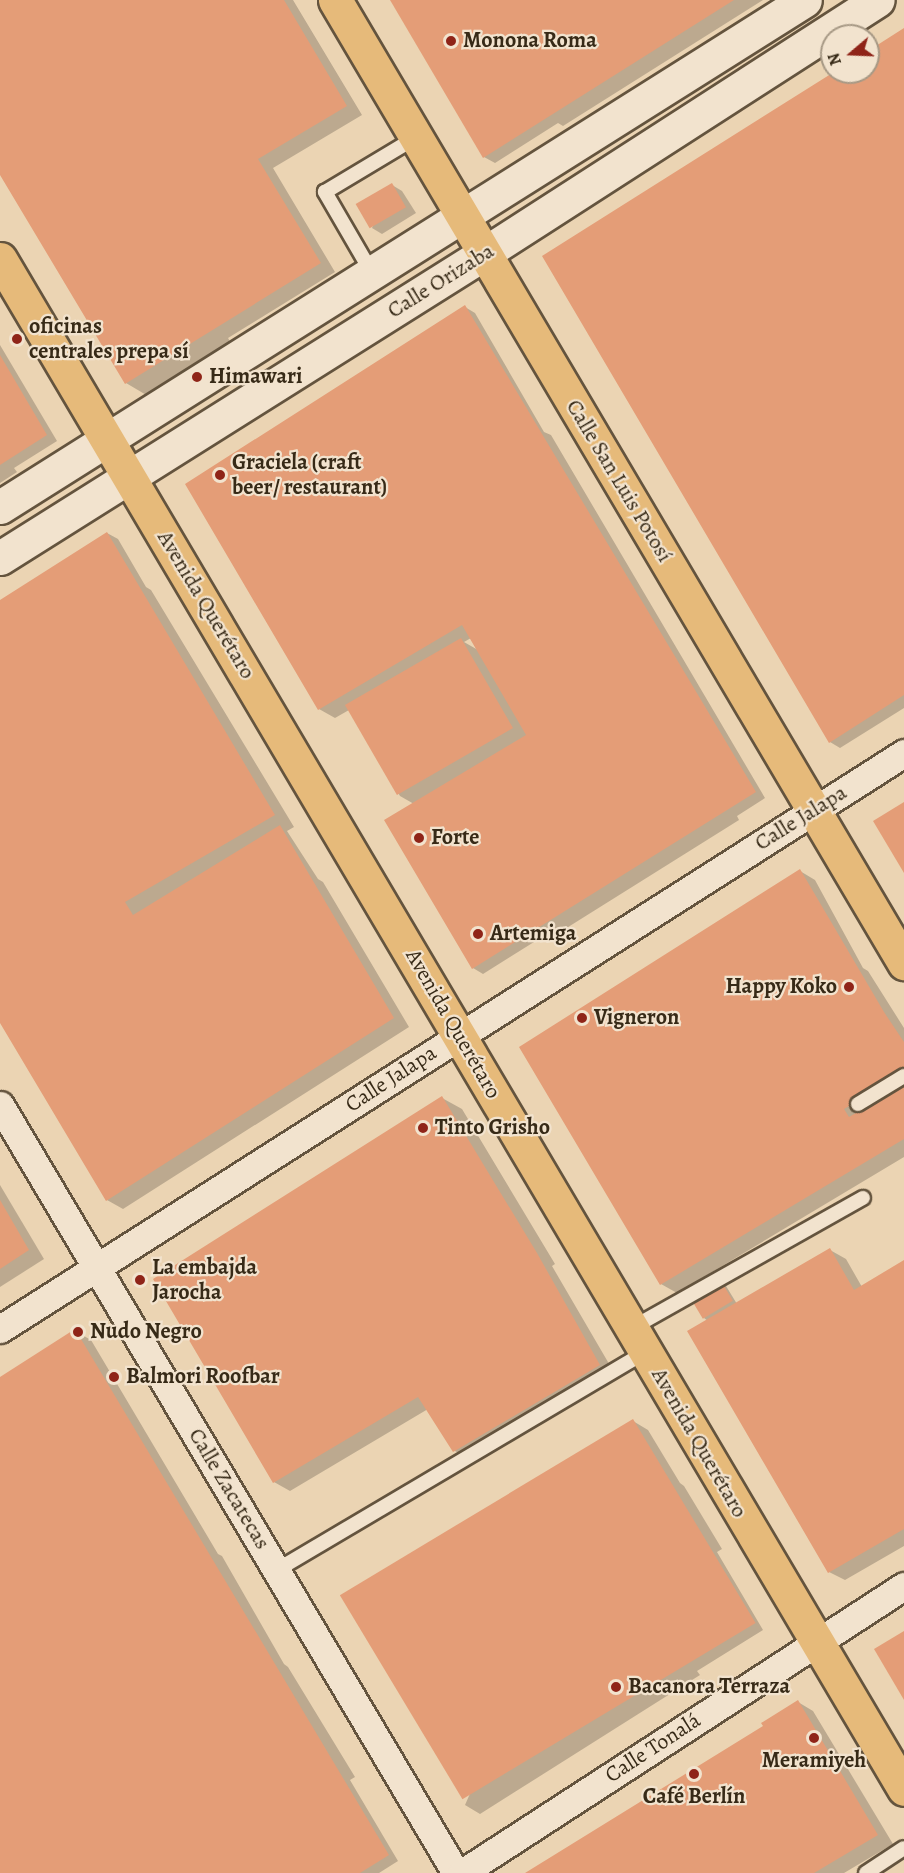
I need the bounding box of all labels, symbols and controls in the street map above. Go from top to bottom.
north arrow [820,24,880,84]
place label: Monona Roma [463,28,597,54]
marker: Monona Roma [444,34,458,48]
text: N [823,50,847,68]
street label: Calle Orizaba [383,238,499,324]
place label: oficinas centrales prepa sí [29,313,189,364]
marker: oficinas centrales prepa sí [10,332,24,346]
place label: Himawari [209,364,302,390]
marker: Himawari [190,370,204,384]
street label: Calle San Luis Potosí [560,395,678,567]
place label: Graciela (craft beer/ restaurant) [232,449,387,500]
marker: Graciela (craft beer/ restaurant) [213,468,227,482]
street label: Avenida Querétaro [151,526,261,684]
street label: Calle Jalapa [750,779,852,857]
place label: Forte [431,825,480,851]
marker: Forte [412,831,426,845]
place label: Artemiga [490,921,576,947]
marker: Artemiga [471,927,485,941]
street label: Avenida Querétaro [400,945,506,1103]
place label: Happy Koko [726,974,837,1000]
marker: Happy Koko [842,980,856,994]
place label: Vigneron [594,1005,679,1031]
marker: Vigneron [575,1011,589,1025]
street label: Calle Jalapa [341,1040,441,1118]
place label: Tinto Grisho [435,1115,550,1141]
marker: Tinto Grisho [416,1121,430,1135]
place label: La embajda Jarocha [152,1254,257,1306]
marker: La embajda Jarocha [133,1273,147,1287]
place label: Nudo Negro [90,1319,202,1345]
marker: Nudo Negro [71,1325,85,1339]
place label: Balmori Roofbar [126,1364,280,1390]
street label: Avenida Querétaro [646,1364,752,1522]
marker: Balmori Roofbar [107,1370,121,1384]
street label: Calle Zacatecas [183,1424,275,1554]
place label: Bacanora Terraza [628,1674,790,1700]
marker: Bacanora Terraza [609,1680,623,1694]
street label: Calle Tonalá [600,1707,706,1789]
marker: Meramiyeh [807,1731,821,1745]
place label: Meramiyeh [762,1748,866,1774]
marker: Café Berlín [687,1767,701,1781]
place label: Café Berlín [643,1784,745,1810]

